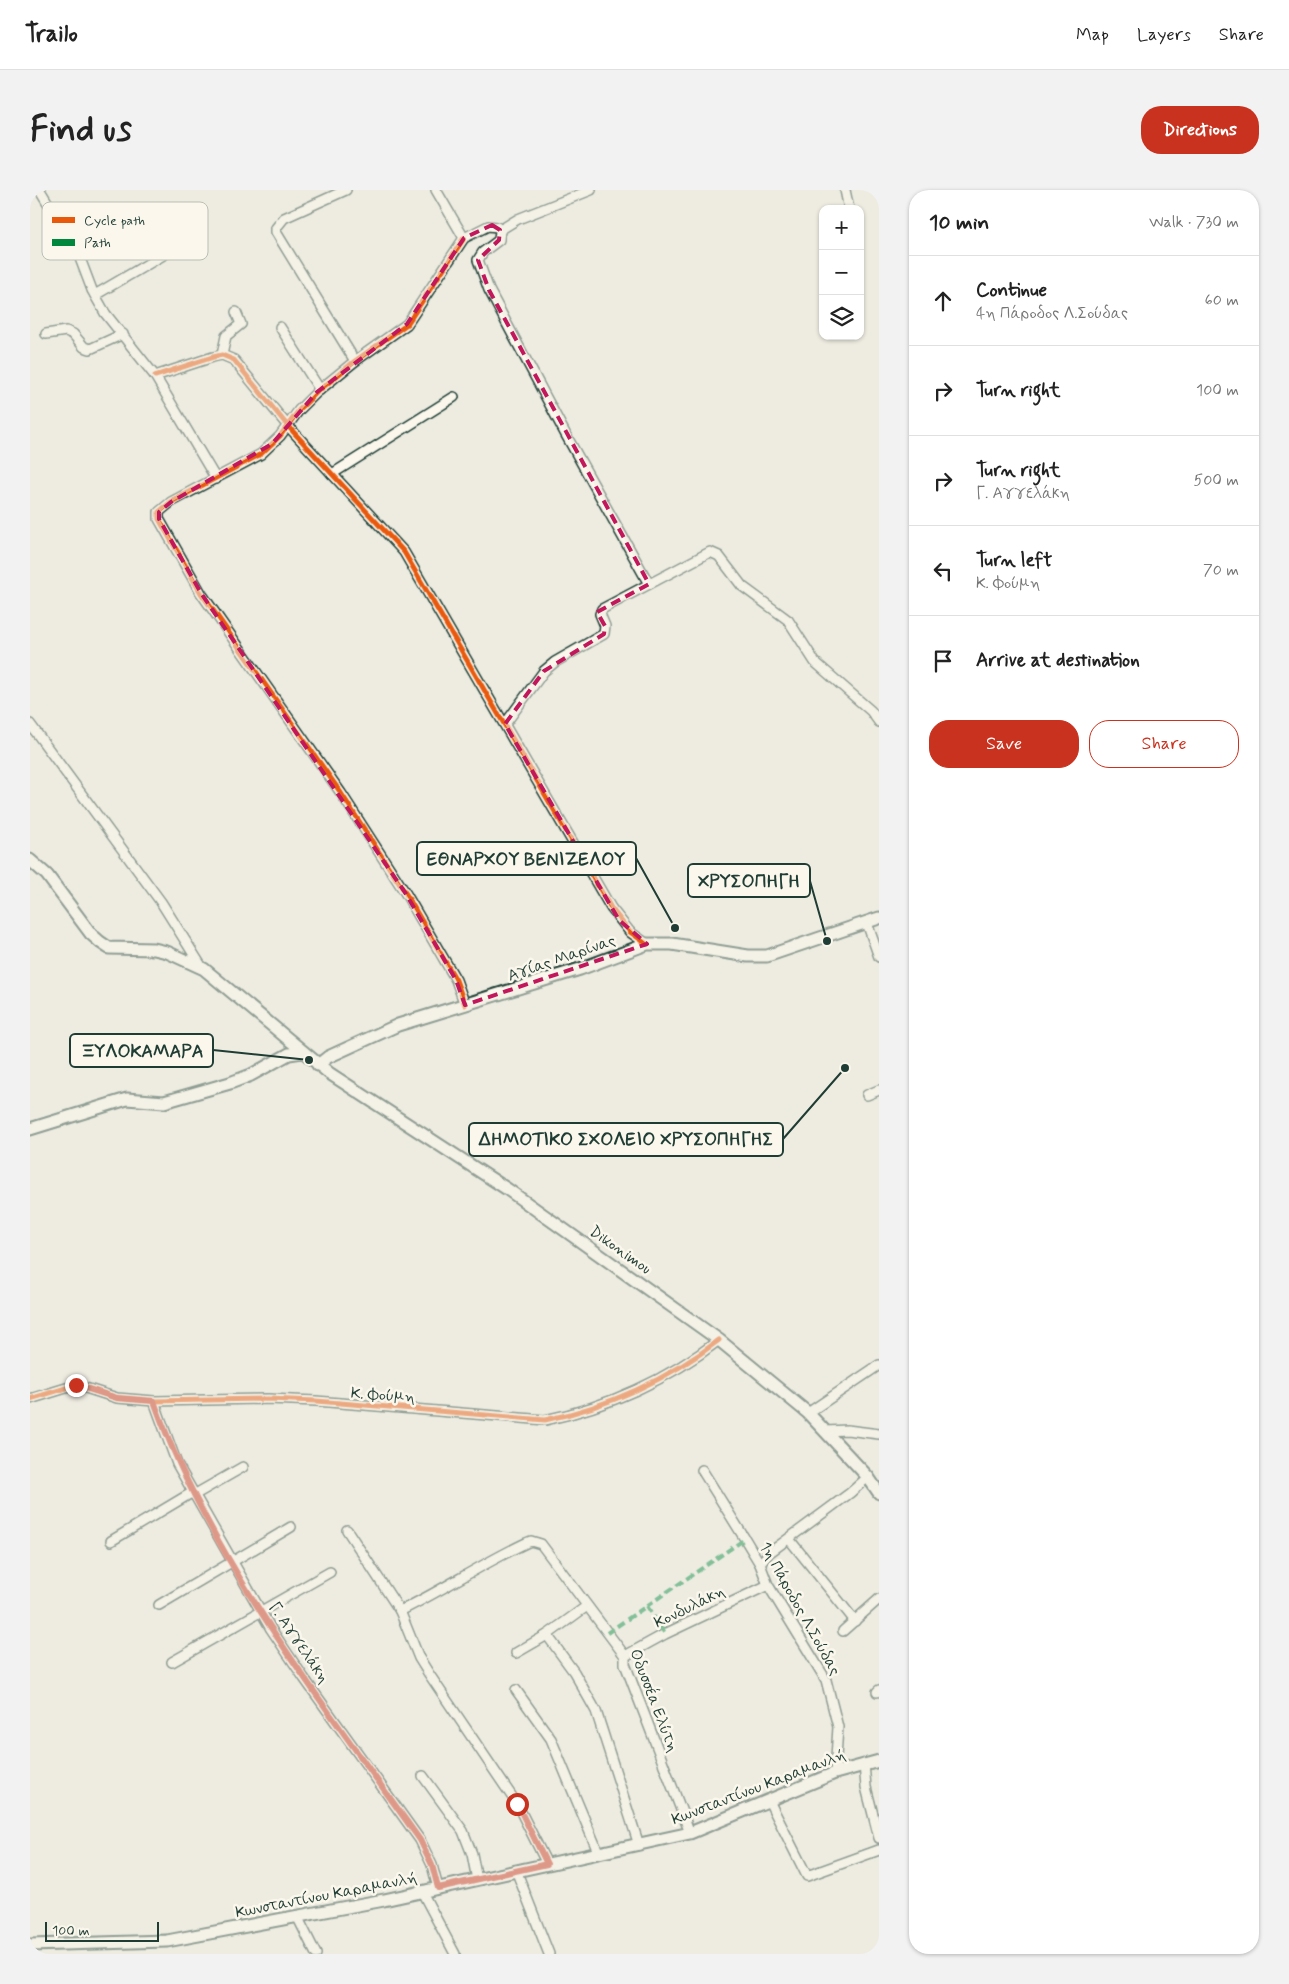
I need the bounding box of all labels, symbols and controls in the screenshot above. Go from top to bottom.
text: Trailo [25,19,78,50]
text: Map [1076,23,1109,47]
text: Layers [1137,23,1191,47]
text: Share [1219,23,1264,47]
button: Directions [1141,106,1259,154]
text: Find us [30,107,132,153]
legend [42,202,208,260]
map controls [819,205,864,340]
button: + [819,205,864,250]
text: 10 min [929,209,989,237]
text: Cycle path [84,212,145,230]
text: Walk · 730 m [1149,212,1239,233]
text: Path [84,234,111,252]
button: − [819,250,864,295]
text: Continue [976,278,1047,303]
icon: ahead [929,287,957,315]
text: 60 m [1205,290,1239,311]
button: layers [819,295,864,340]
text: 4η Πάροδος Λ.Σούδας [976,303,1128,324]
icon: right [929,377,957,405]
text: Turn right [976,378,1060,403]
text: 100 m [1196,380,1239,401]
text: Turn right [976,458,1060,483]
icon: right [929,467,957,495]
text: 500 m [1194,470,1239,491]
text: Γ. Αγγελάκη [976,483,1070,504]
text: Turn left [976,548,1052,573]
icon: left [929,557,957,585]
text: 70 m [1203,560,1239,581]
text: Κ. Φούμη [976,573,1040,594]
icon: arrive [929,647,957,675]
text: Arrive at destination [976,648,1140,673]
button: Save [929,720,1079,768]
button: Share [1089,720,1239,768]
callout: ΕΘΝΑΡΧΟΥ ΒΕΝΙΖΕΛΟΥ [417,842,636,875]
text: ΕΘΝΑΡΧΟΥ ΒΕΝΙΖΕΛΟΥ [427,848,625,872]
callout: ΧΡΥΣΟΠΗΓΗ [688,864,810,897]
text: ΧΡΥΣΟΠΗΓΗ [698,870,800,894]
street label: Αγίας Μαρίνας [505,930,618,987]
callout: ΞΥΛΟΚΑΜΑΡΑ [70,1034,213,1067]
text: ΞΥΛΟΚΑΜΑΡΑ [80,1040,204,1064]
callout: ΔΗΜΟΤΙΚΟ ΣΧΟΛΕΙΟ ΧΡΥΣΟΠΗΓΗΣ [469,1123,783,1156]
text: ΔΗΜΟΤΙΚΟ ΣΧΟΛΕΙΟ ΧΡΥΣΟΠΗΓΗΣ [478,1128,773,1152]
street label: Dikonimou [585,1221,655,1279]
route end [65,1374,88,1397]
street label: Κ. Φούμη [350,1383,416,1408]
street label: 1η Πάροδος Λ.Σούδας [754,1538,845,1679]
street label: Κονδυλάκη [651,1581,729,1634]
street label: Γ. Αγγελάκη [264,1598,334,1688]
street label: Οδυσσέα Ελύτη [624,1646,684,1755]
street label: Κωνσταντίνου Καραμανλή [669,1744,849,1830]
route start [506,1793,529,1816]
street label: Κωνσταντίνου Καραμανλή [234,1868,419,1923]
scale bar [45,1919,159,1942]
text: 100 m [52,1922,90,1940]

